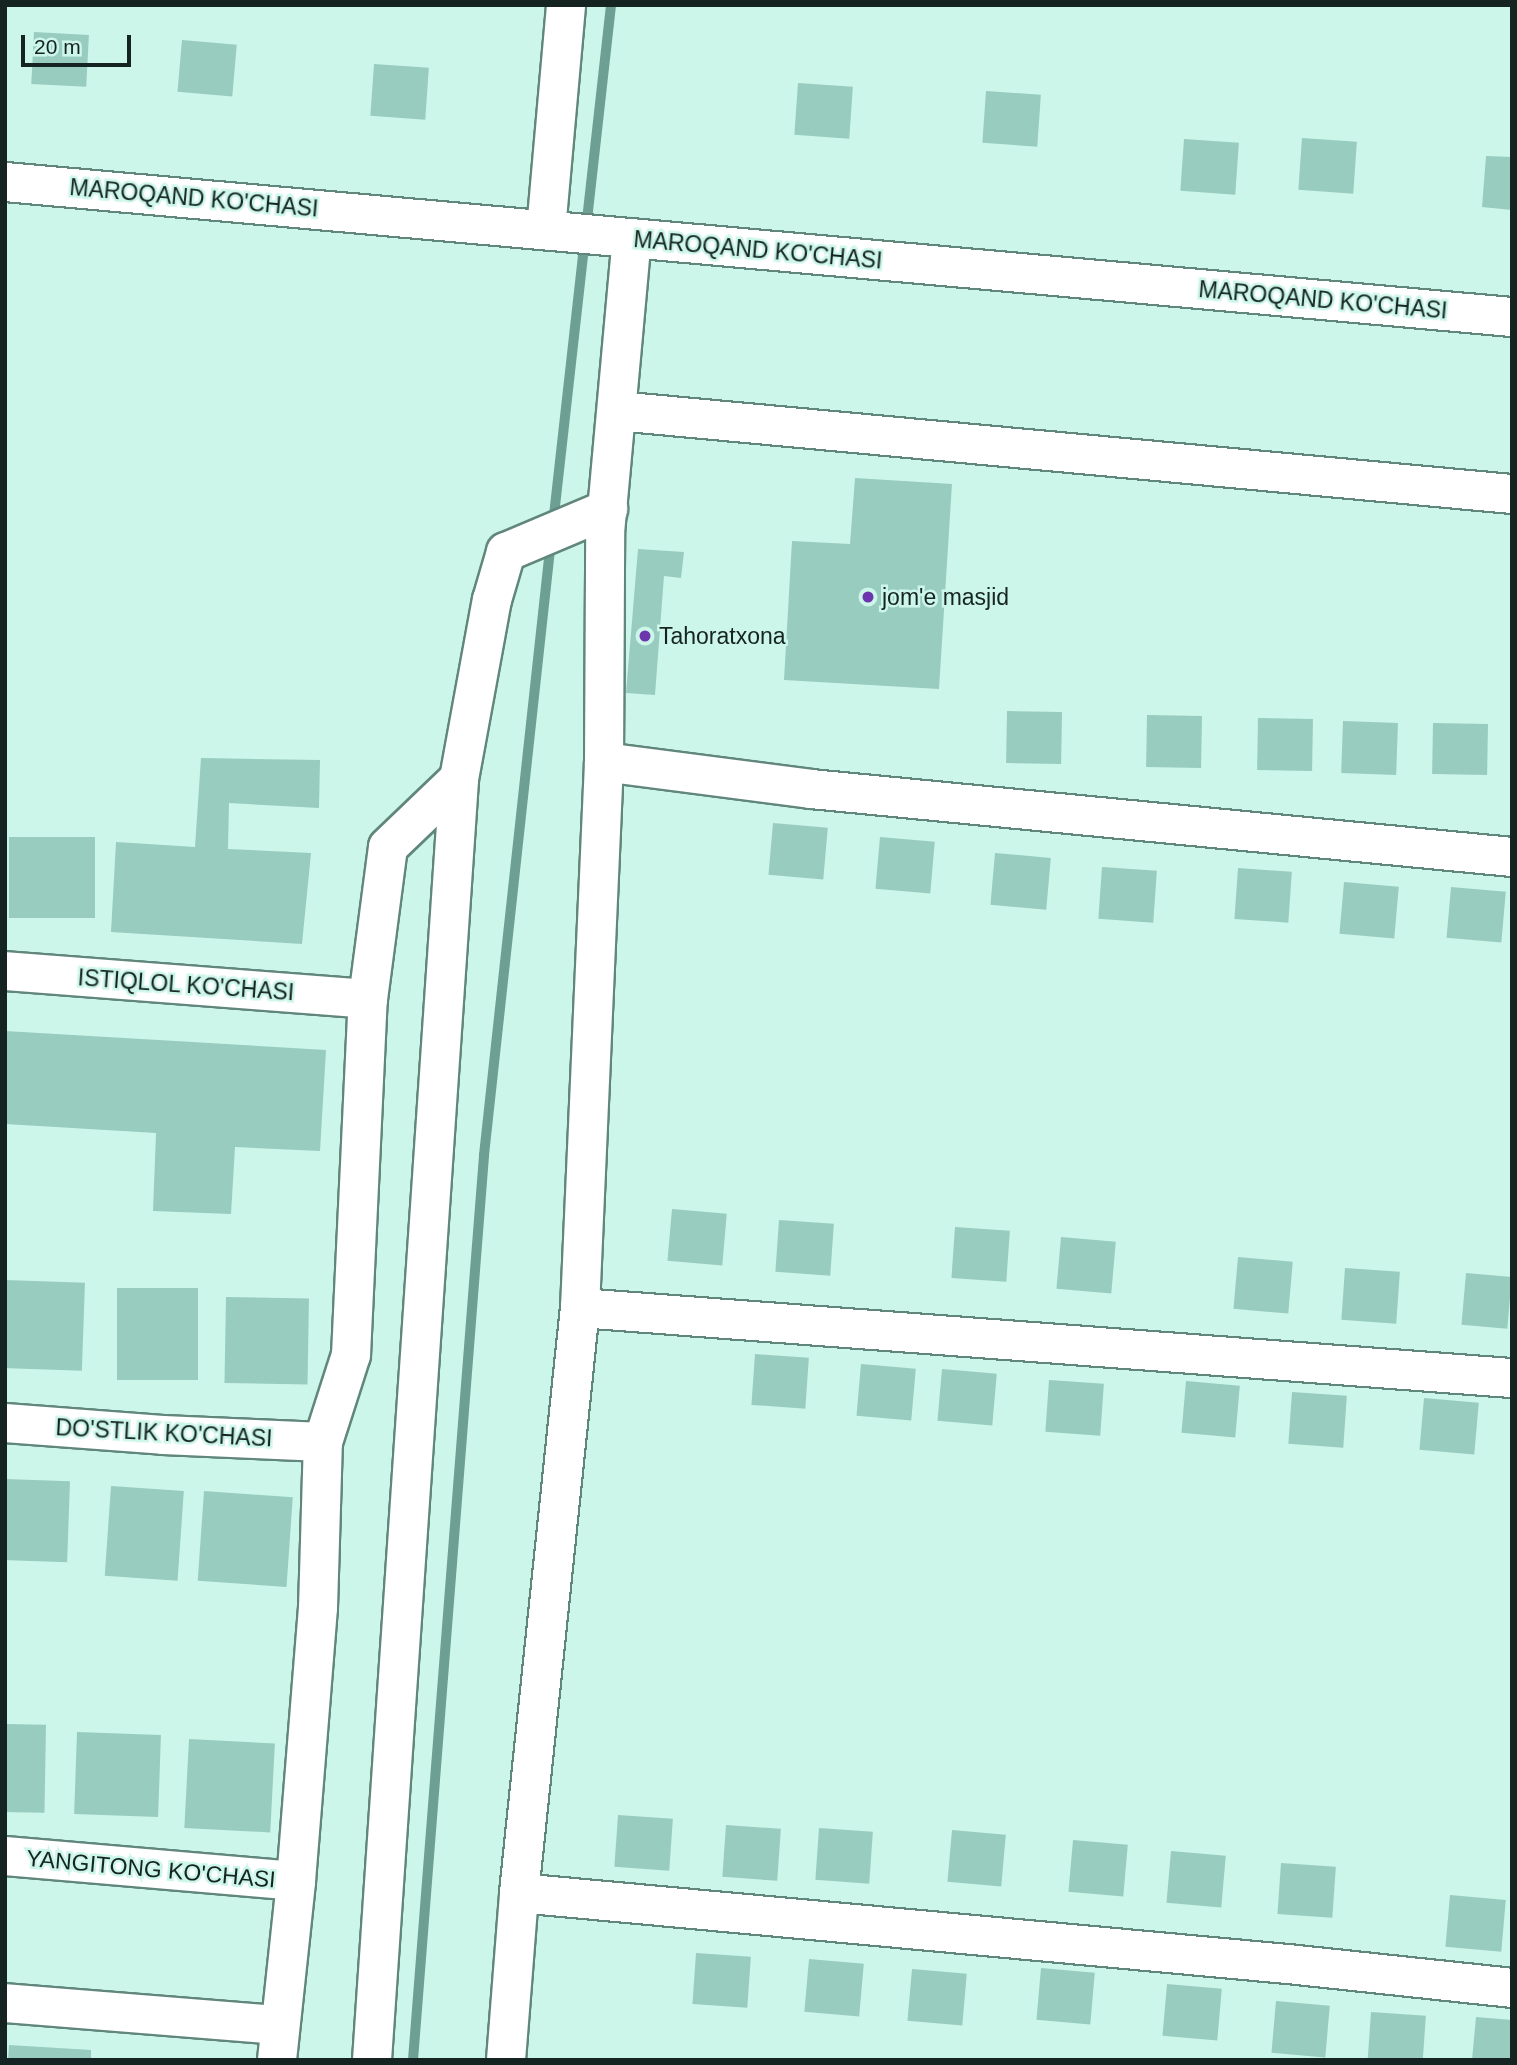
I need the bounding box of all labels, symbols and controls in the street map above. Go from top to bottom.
scale bar [24,21,135,65]
text: 20 m [34,35,81,58]
street label: MAROQAND KO'CHASI [68,173,320,223]
street label: MAROQAND KO'CHASI [632,225,884,275]
street label: MAROQAND KO'CHASI [1197,275,1449,325]
place label: jom'e masjid [882,583,1009,611]
marker: jom'e masjid [860,589,876,605]
place label: Tahoratxona [659,622,786,650]
marker: Tahoratxona [637,628,653,644]
street label: ISTIQLOL KO'CHASI [76,964,296,1006]
street label: DO'STLIK KO'CHASI [55,1414,273,1452]
street label: YANGITONG KO'CHASI [25,1844,277,1894]

